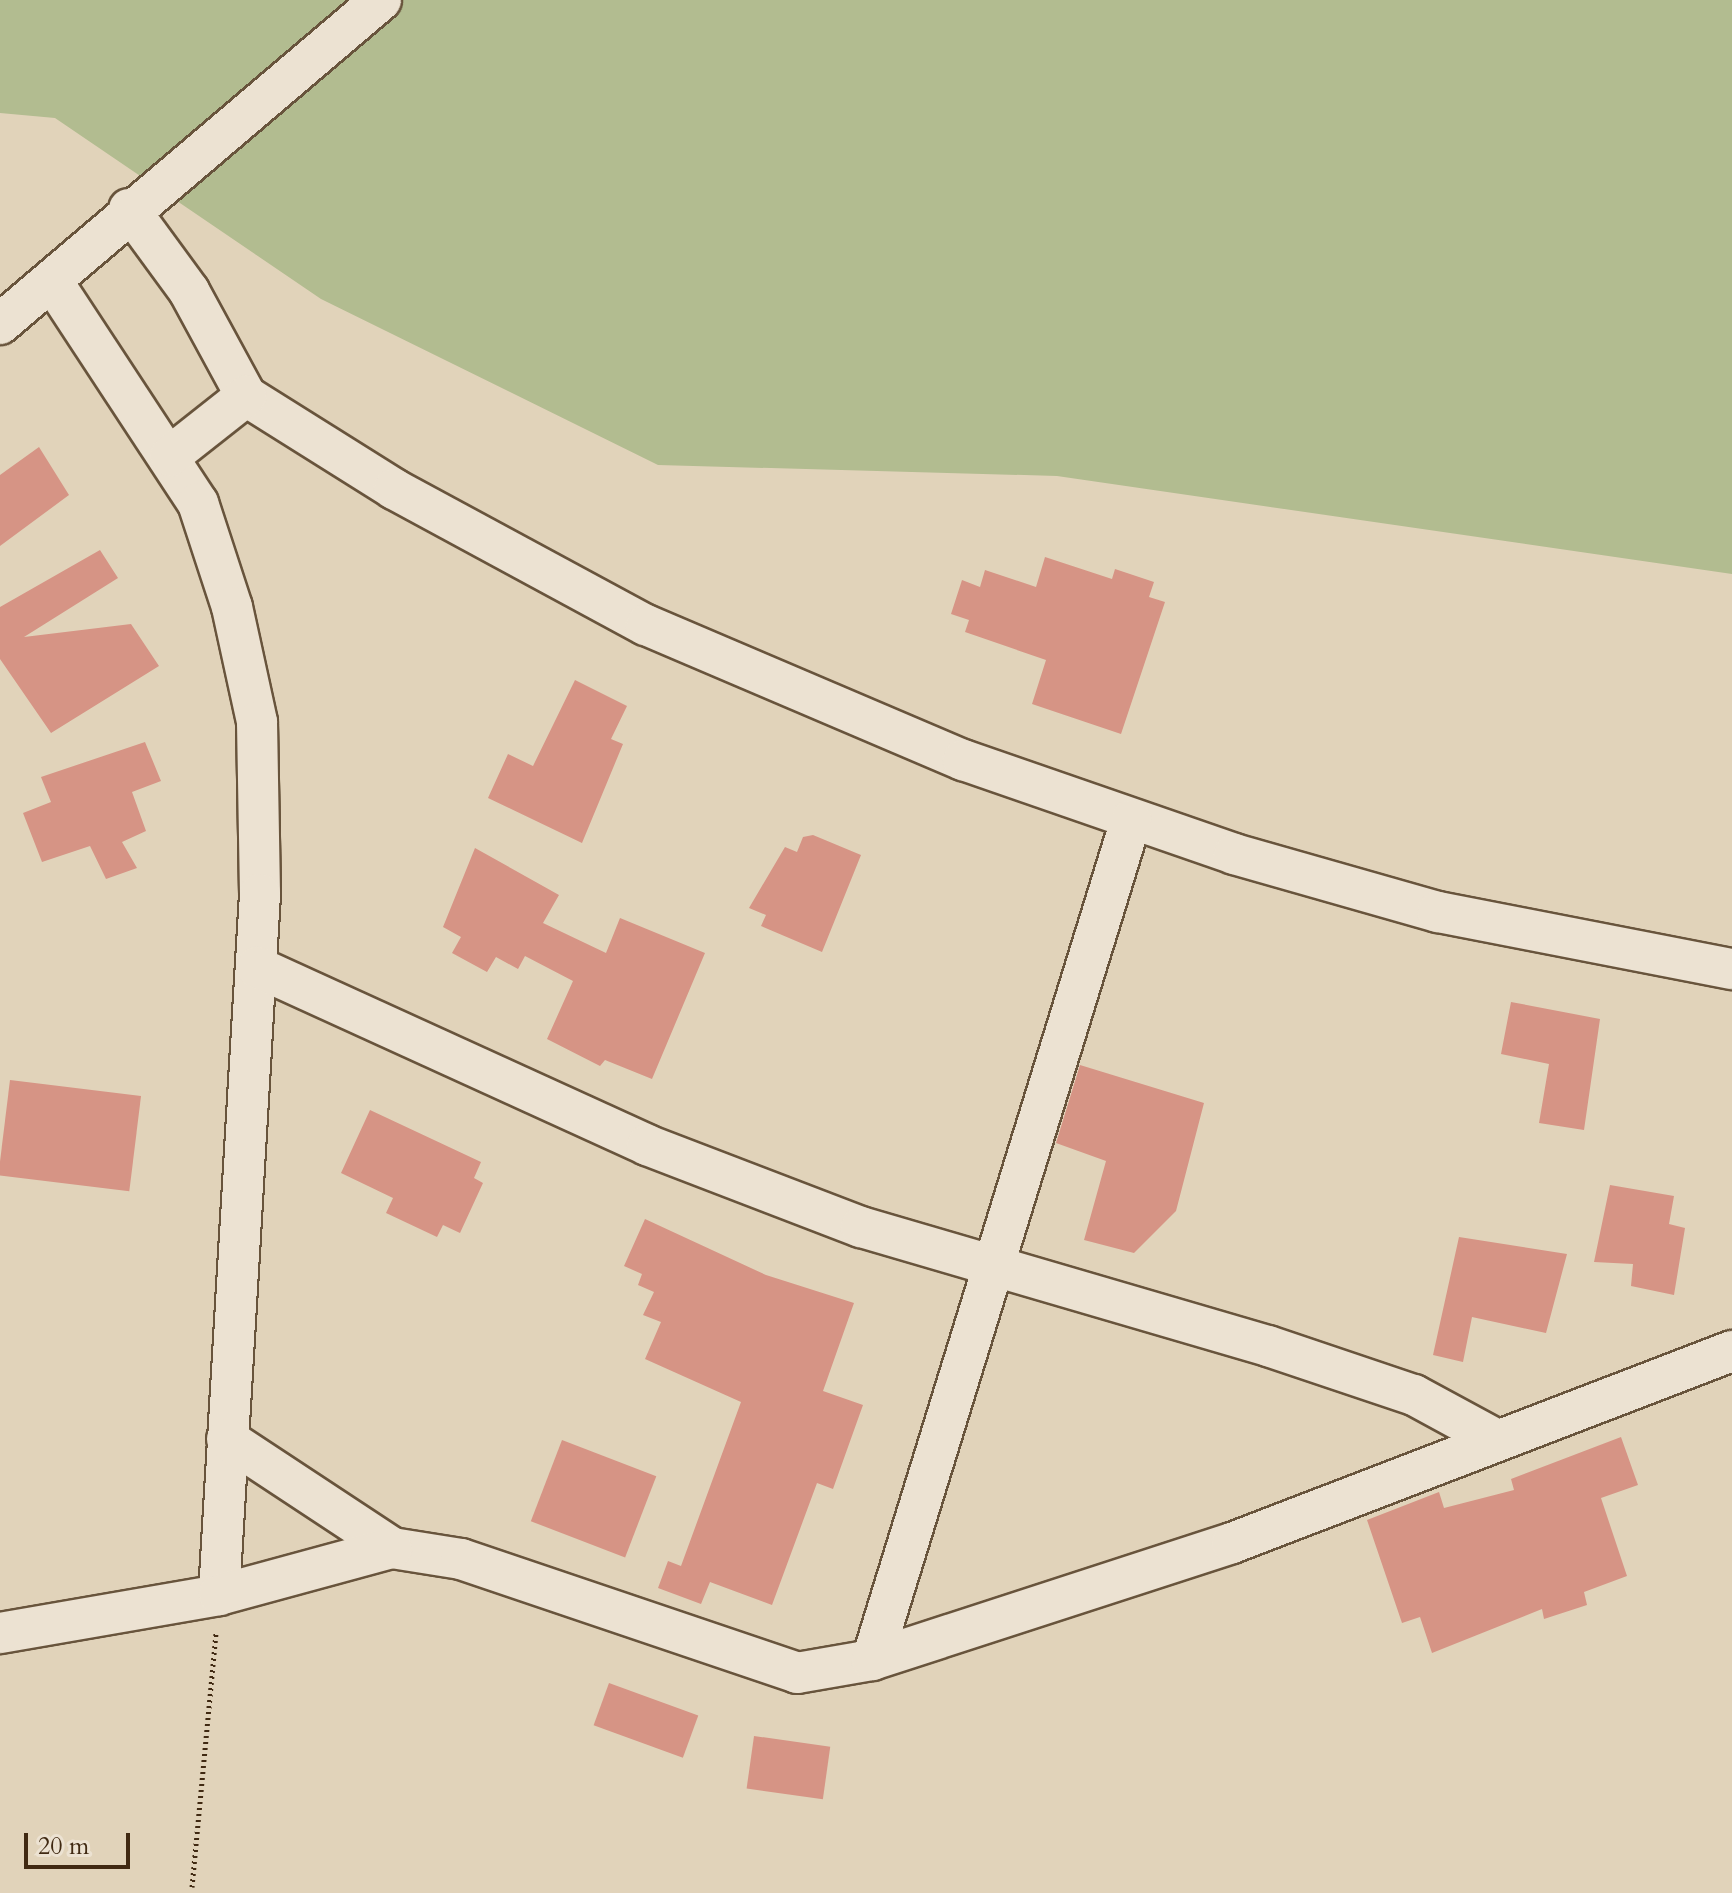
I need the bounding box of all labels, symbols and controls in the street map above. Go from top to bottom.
scale bar [28,1817,134,1867]
text: 20 m [38,1830,89,1863]

